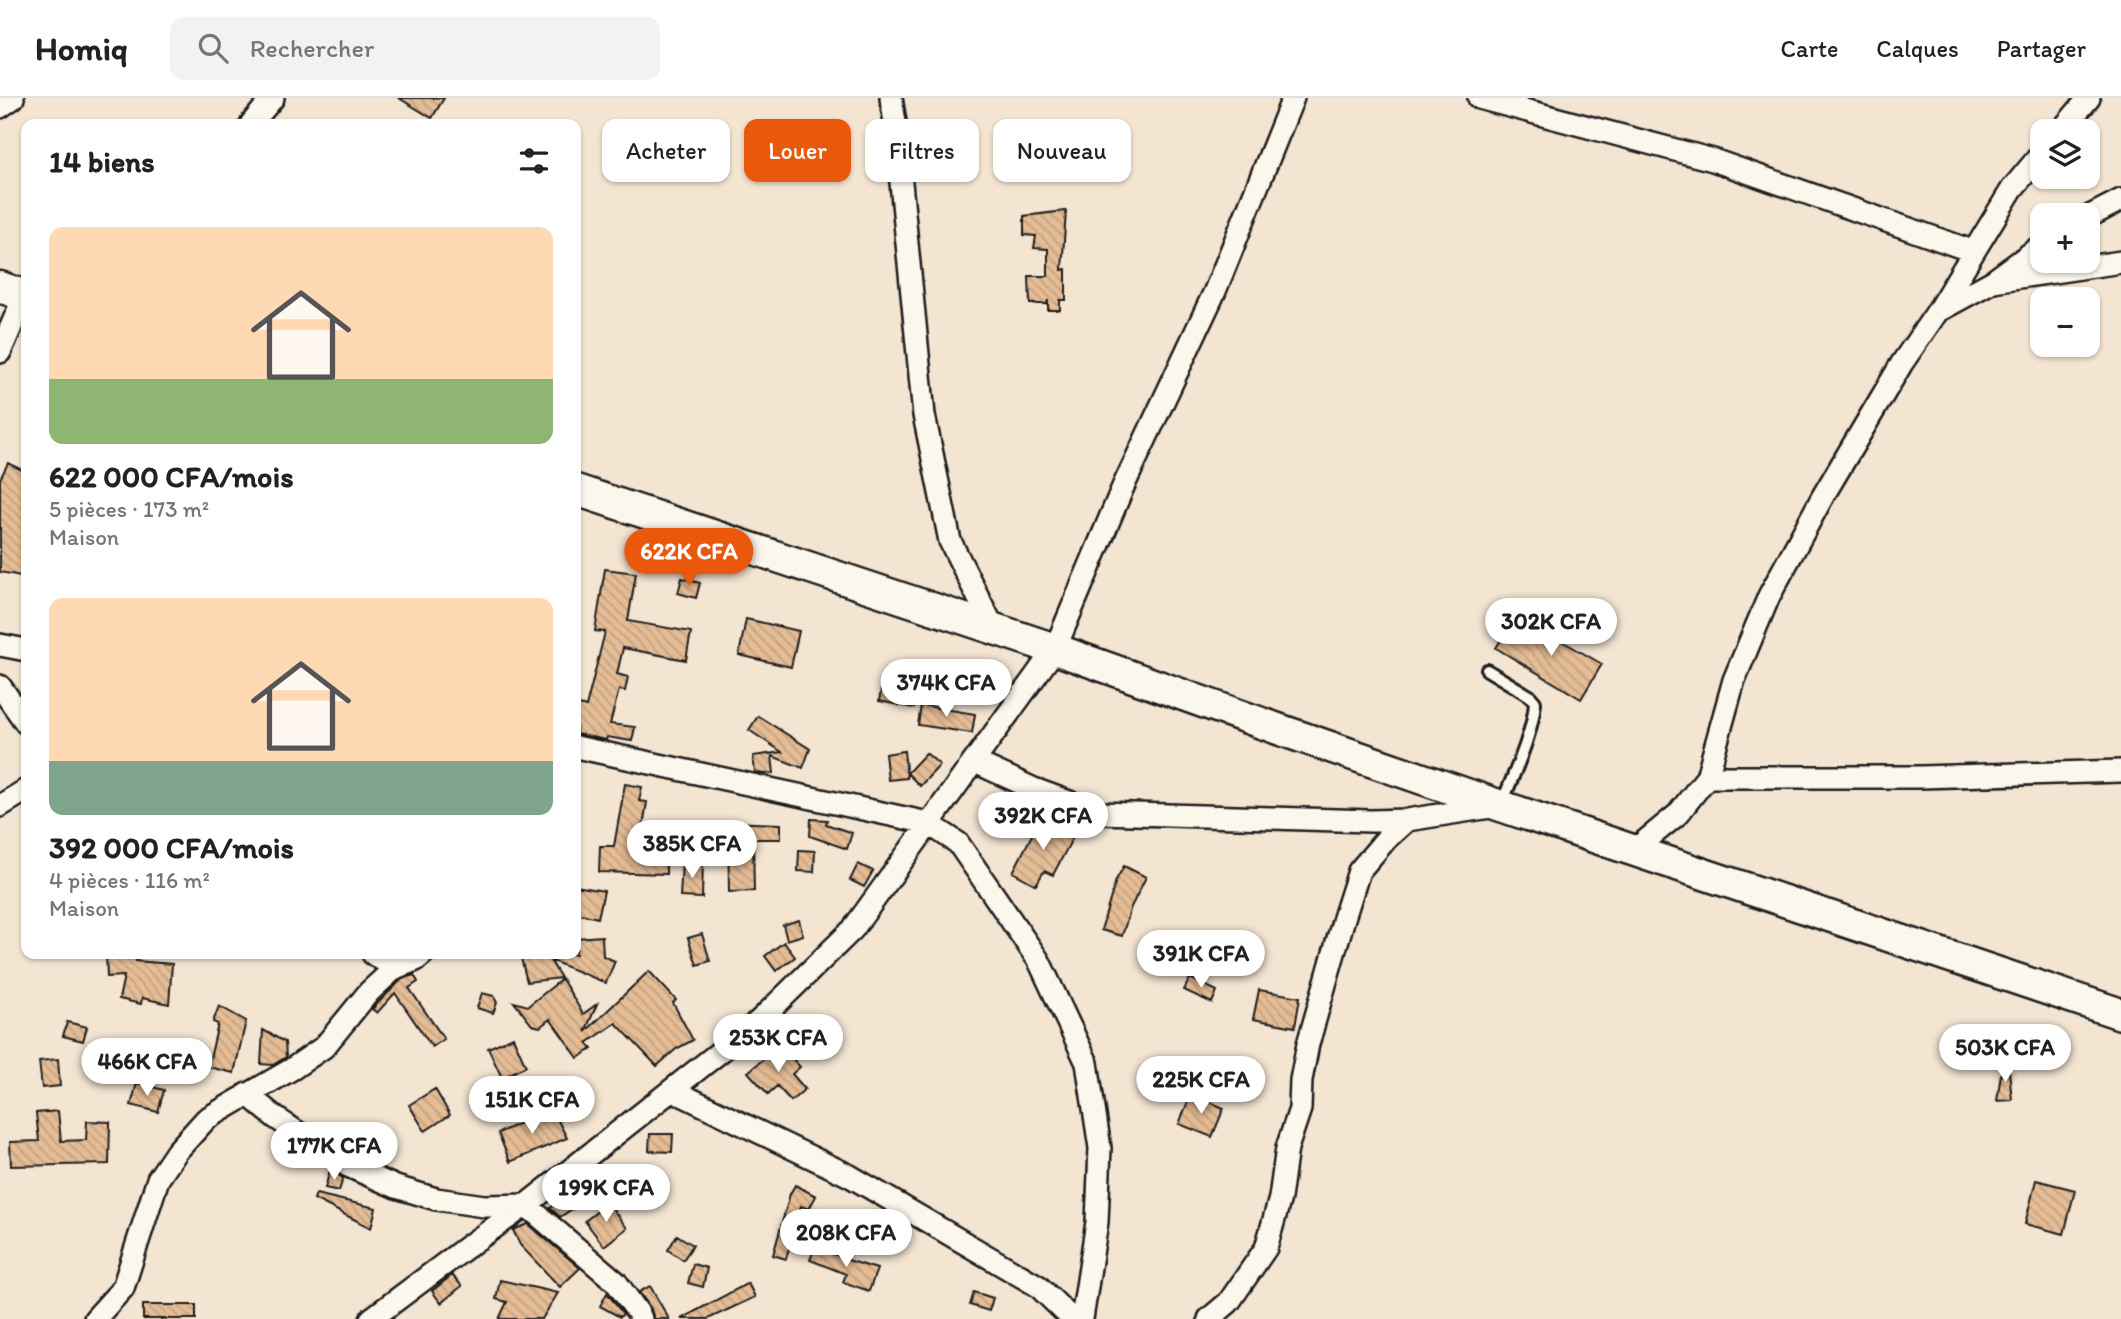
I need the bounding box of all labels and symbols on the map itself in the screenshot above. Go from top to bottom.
pin: 622K CFA [617,528,761,588]
pin: 302K CFA [1479,598,1623,658]
pin: 374K CFA [874,660,1018,719]
pin: 392K CFA [971,792,1115,852]
pin: 385K CFA [620,820,764,880]
pin: 391K CFA [1129,930,1273,990]
pin: 253K CFA [706,1014,850,1074]
pin: 503K CFA [1933,1024,2077,1084]
pin: 466K CFA [75,1038,219,1098]
pin: 225K CFA [1129,1056,1273,1116]
pin: 151K CFA [460,1076,604,1136]
pin: 177K CFA [262,1122,406,1182]
pin: 199K CFA [534,1164,678,1224]
pin: 208K CFA [774,1210,918,1269]

